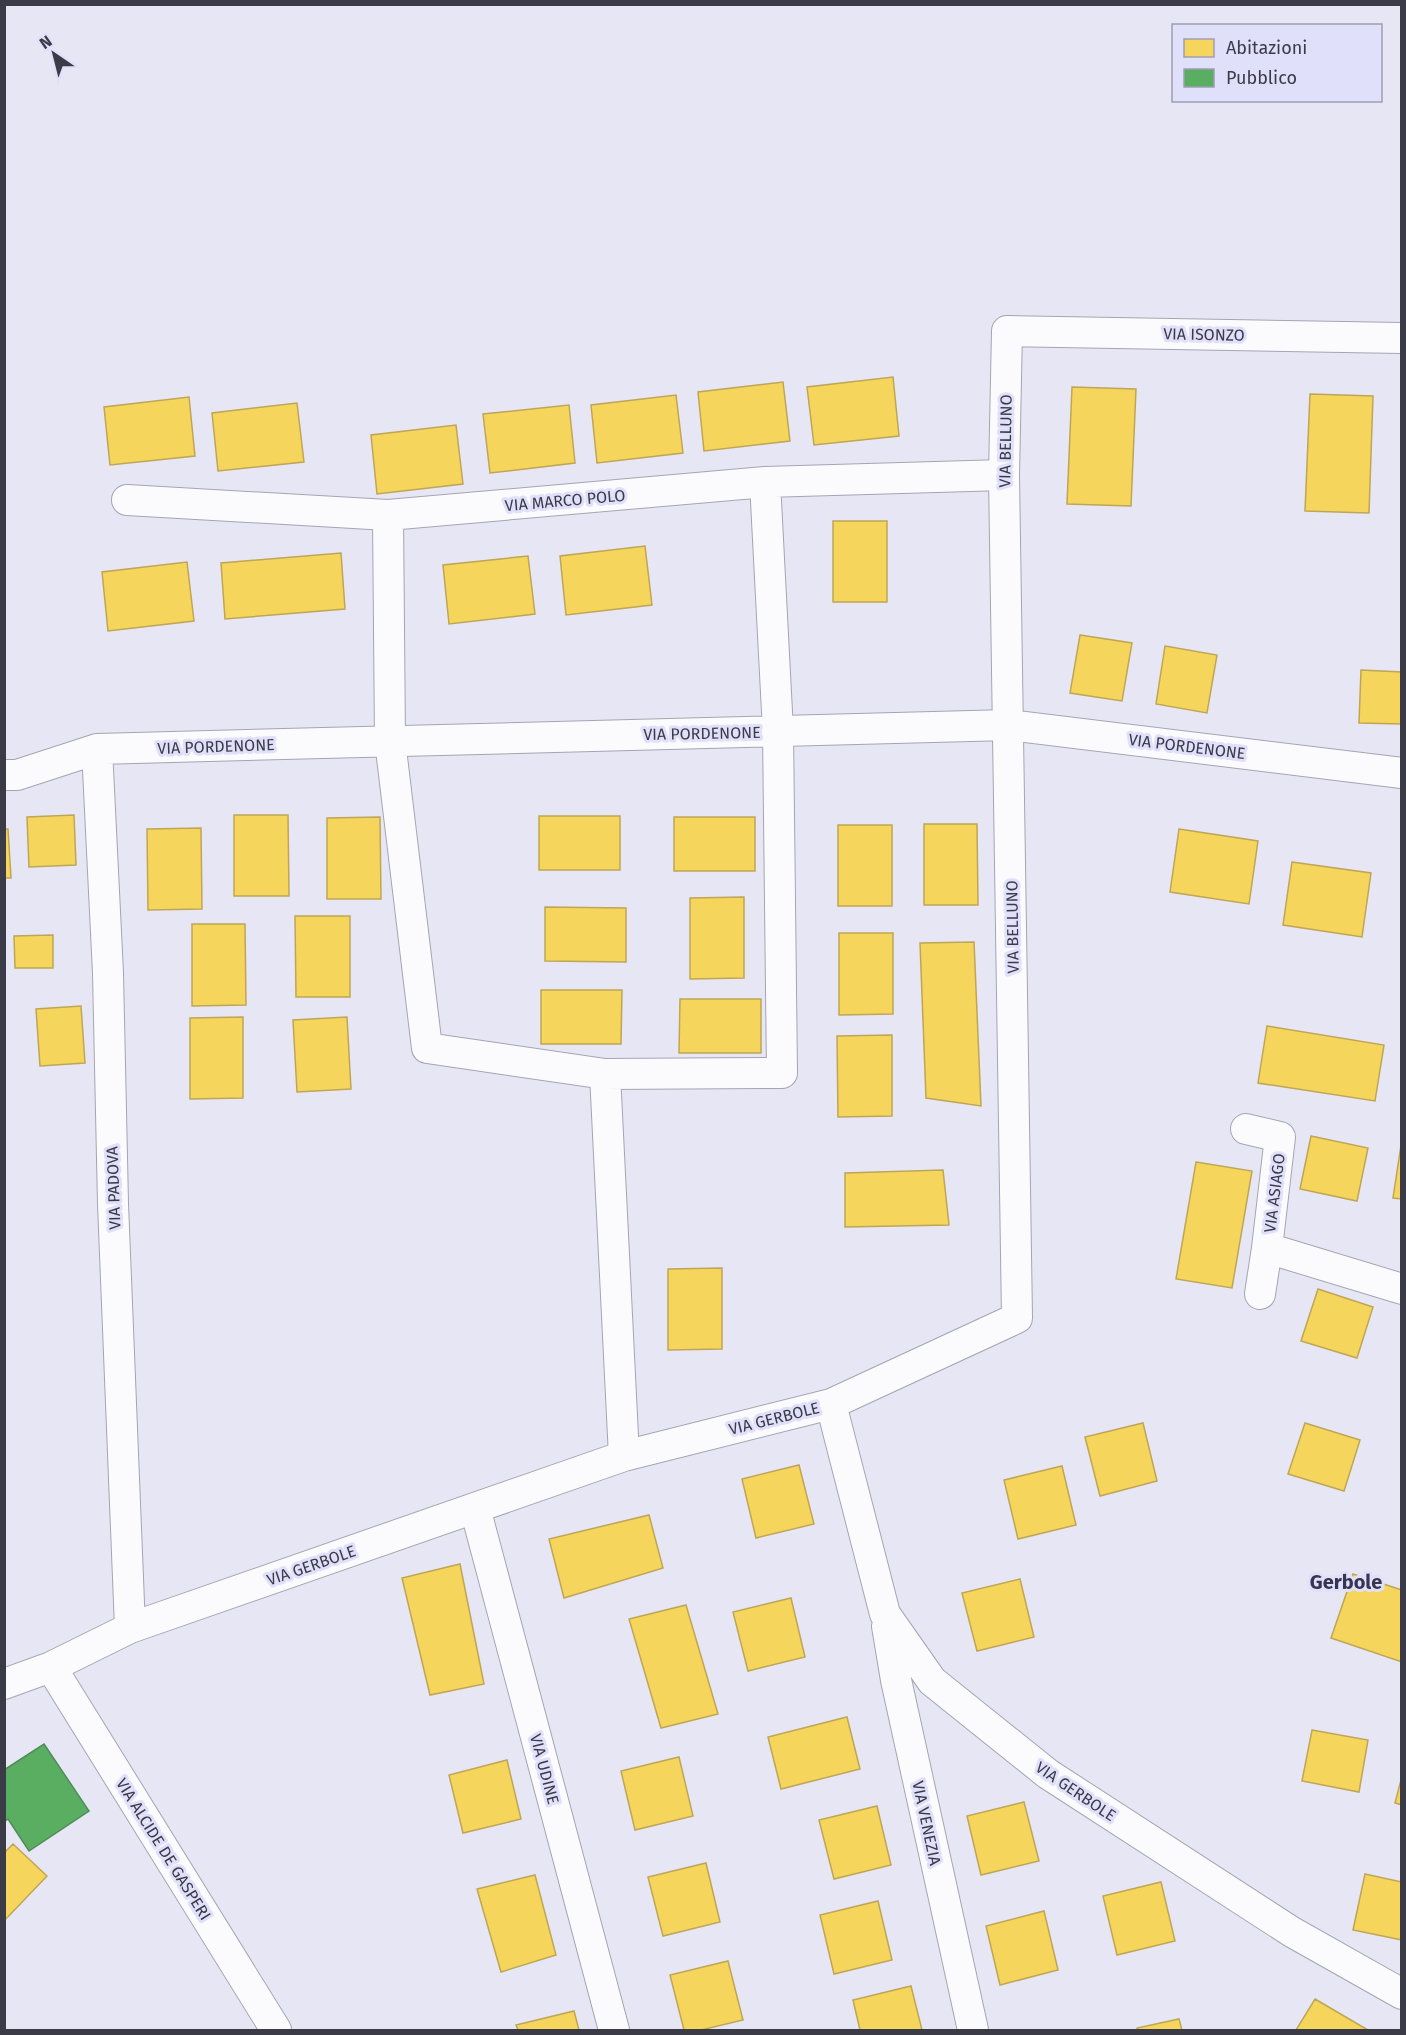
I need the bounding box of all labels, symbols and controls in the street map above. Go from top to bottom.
north arrow [24,24,84,84]
legend [1172,24,1382,102]
text: N [36,31,55,53]
text: Abitazioni [1226,37,1307,59]
text: Pubblico [1226,67,1297,89]
street label: VIA ISONZO [1163,324,1245,345]
street label: VIA BELLUNO [995,394,1016,488]
street label: VIA MARCO POLO [504,486,626,515]
street label: VIA PORDENONE [643,723,761,744]
street label: VIA PORDENONE [1128,730,1246,763]
street label: VIA PORDENONE [157,735,275,758]
street label: VIA BELLUNO [1002,880,1023,974]
street label: VIA PADOVA [103,1145,124,1230]
street label: VIA ASIAGO [1260,1152,1289,1234]
street label: VIA GERBOLE [727,1398,821,1439]
street label: VIA GERBOLE [264,1541,358,1590]
district label: Gerbole [1310,1570,1382,1594]
street label: VIA UDINE [526,1732,563,1806]
street label: VIA GERBOLE [1032,1758,1119,1825]
street label: VIA ALCIDE DE GASPERI [112,1775,215,1924]
street label: VIA VENEZIA [908,1779,945,1868]

